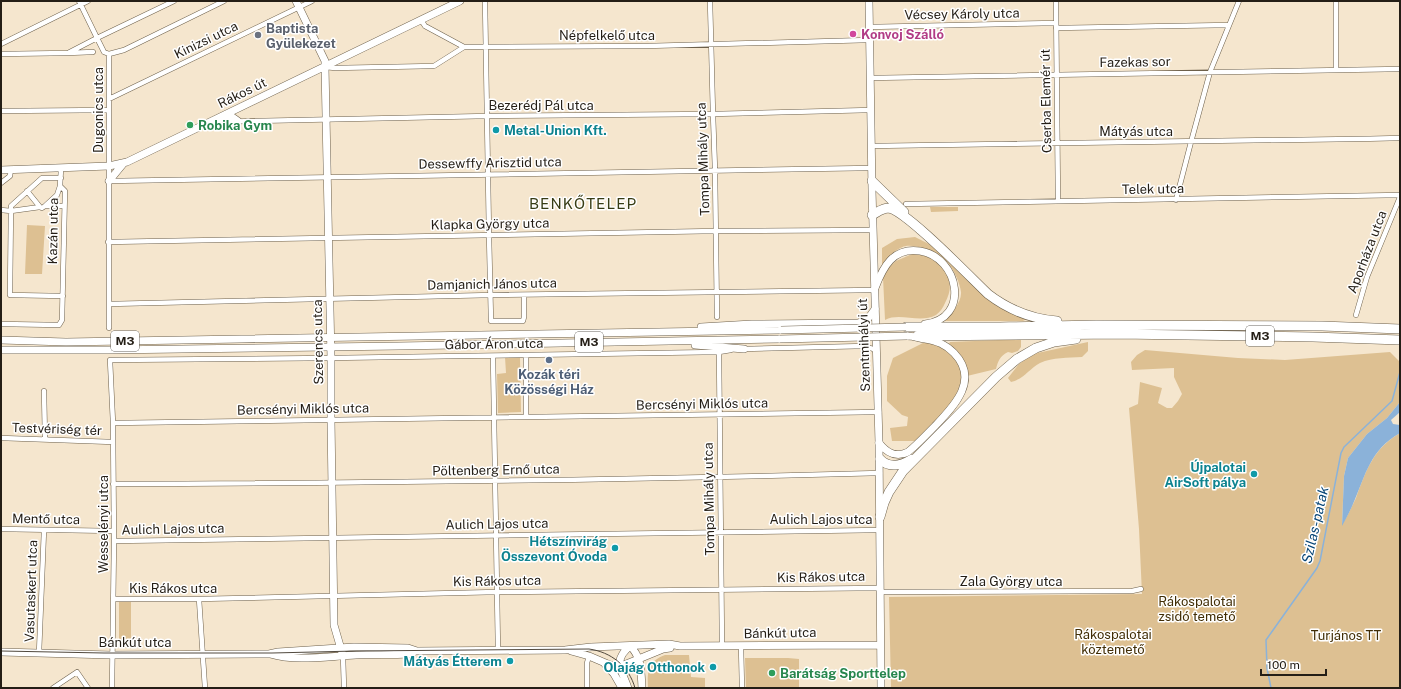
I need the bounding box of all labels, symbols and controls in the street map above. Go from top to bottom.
street label: Vécsey Károly utca [904,5,1020,23]
street label: Kinizsi utca [172,18,240,62]
place label: Baptista Gyülekezet [266,21,336,51]
place label: Konvoj Szálló [861,27,944,42]
street label: Népfelkelő utca [559,28,655,43]
marker: Konvoj Szálló [848,29,858,39]
marker: Baptista Gyülekezet [253,30,263,40]
street label: Cserba Elemér út [1038,49,1054,153]
street label: Fazekas sor [1099,54,1171,70]
street label: Dugonics utca [91,67,106,153]
street label: Rákos út [215,75,269,111]
street label: Bezerédj Pál utca [488,98,594,113]
street label: Tompa Mihály utca [694,102,712,216]
place label: Robika Gym [198,118,272,133]
marker: Robika Gym [185,120,195,130]
place label: Metal-Union Kft. [504,123,607,138]
street label: Mátyás utca [1099,124,1173,139]
marker: Metal-Union Kft. [491,125,501,135]
street label: Dessewffy Arisztid utca [418,154,562,172]
street label: Telek utca [1122,181,1184,197]
district label: BENKŐTELEP [529,194,637,212]
street label: Kazán utca [45,198,61,264]
street label: Aporháza utca [1344,209,1390,295]
street label: Klapka György utca [431,215,549,233]
street label: Damjanich János utca [427,275,557,293]
street label: Szentmihályi út [855,298,873,392]
street label: Szerencs utca [310,299,326,385]
road number: M3 [1246,326,1274,346]
road number: M3 [111,331,139,351]
road number: M3 [575,332,603,352]
street label: Gábor Áron utca [444,335,544,352]
marker: Kozák téri Közösségi Ház [544,355,554,365]
place label: Kozák téri Közösségi Ház [504,367,594,397]
street label: Bercsényi Miklós utca [636,395,768,413]
street label: Bercsényi Miklós utca [237,400,369,418]
street label: Testvériség tér [12,420,102,438]
street label: Tompa Mihály utca [701,442,717,556]
place label: Újpalotai AirSoft pálya [1165,459,1246,490]
street label: Pöltenberg Ernő utca [432,461,560,479]
marker: Újpalotai AirSoft pálya [1249,469,1259,479]
street label: Wesselényi utca [96,475,111,573]
water label: Szilas-patak [1298,485,1332,565]
street label: Mentő utca [12,511,80,527]
street label: Aulich Lajos utca [770,512,872,527]
street label: Aulich Lajos utca [445,516,549,532]
street label: Aulich Lajos utca [121,521,225,537]
place label: Hétszínvirág Összevont Óvoda [501,534,607,564]
street label: Vasutaskert utca [22,540,40,642]
marker: Hétszínvirág Összevont Óvoda [610,543,620,553]
street label: Kis Rákos utca [777,569,865,585]
street label: Kis Rákos utca [453,573,541,589]
street label: Zala György utca [959,574,1063,589]
street label: Kis Rákos utca [129,581,217,596]
park label: Rákospalotai zsidó temető [1158,594,1236,624]
street label: Bánkút utca [743,625,817,641]
park label: Rákospalotai köztemető [1074,627,1152,657]
park label: Turjános TT [1311,628,1382,643]
street label: Bánkút utca [99,635,171,650]
scale bar [1261,651,1326,677]
place label: Mátyás Étterem [403,653,502,669]
marker: Mátyás Étterem [505,656,515,666]
text: 100 m [1267,658,1300,672]
place label: Olajág Otthonok [603,660,705,675]
marker: Olajág Otthonok [708,662,718,672]
place label: Barátság Sporttelep [780,666,906,681]
marker: Barátság Sporttelep [767,668,777,678]

